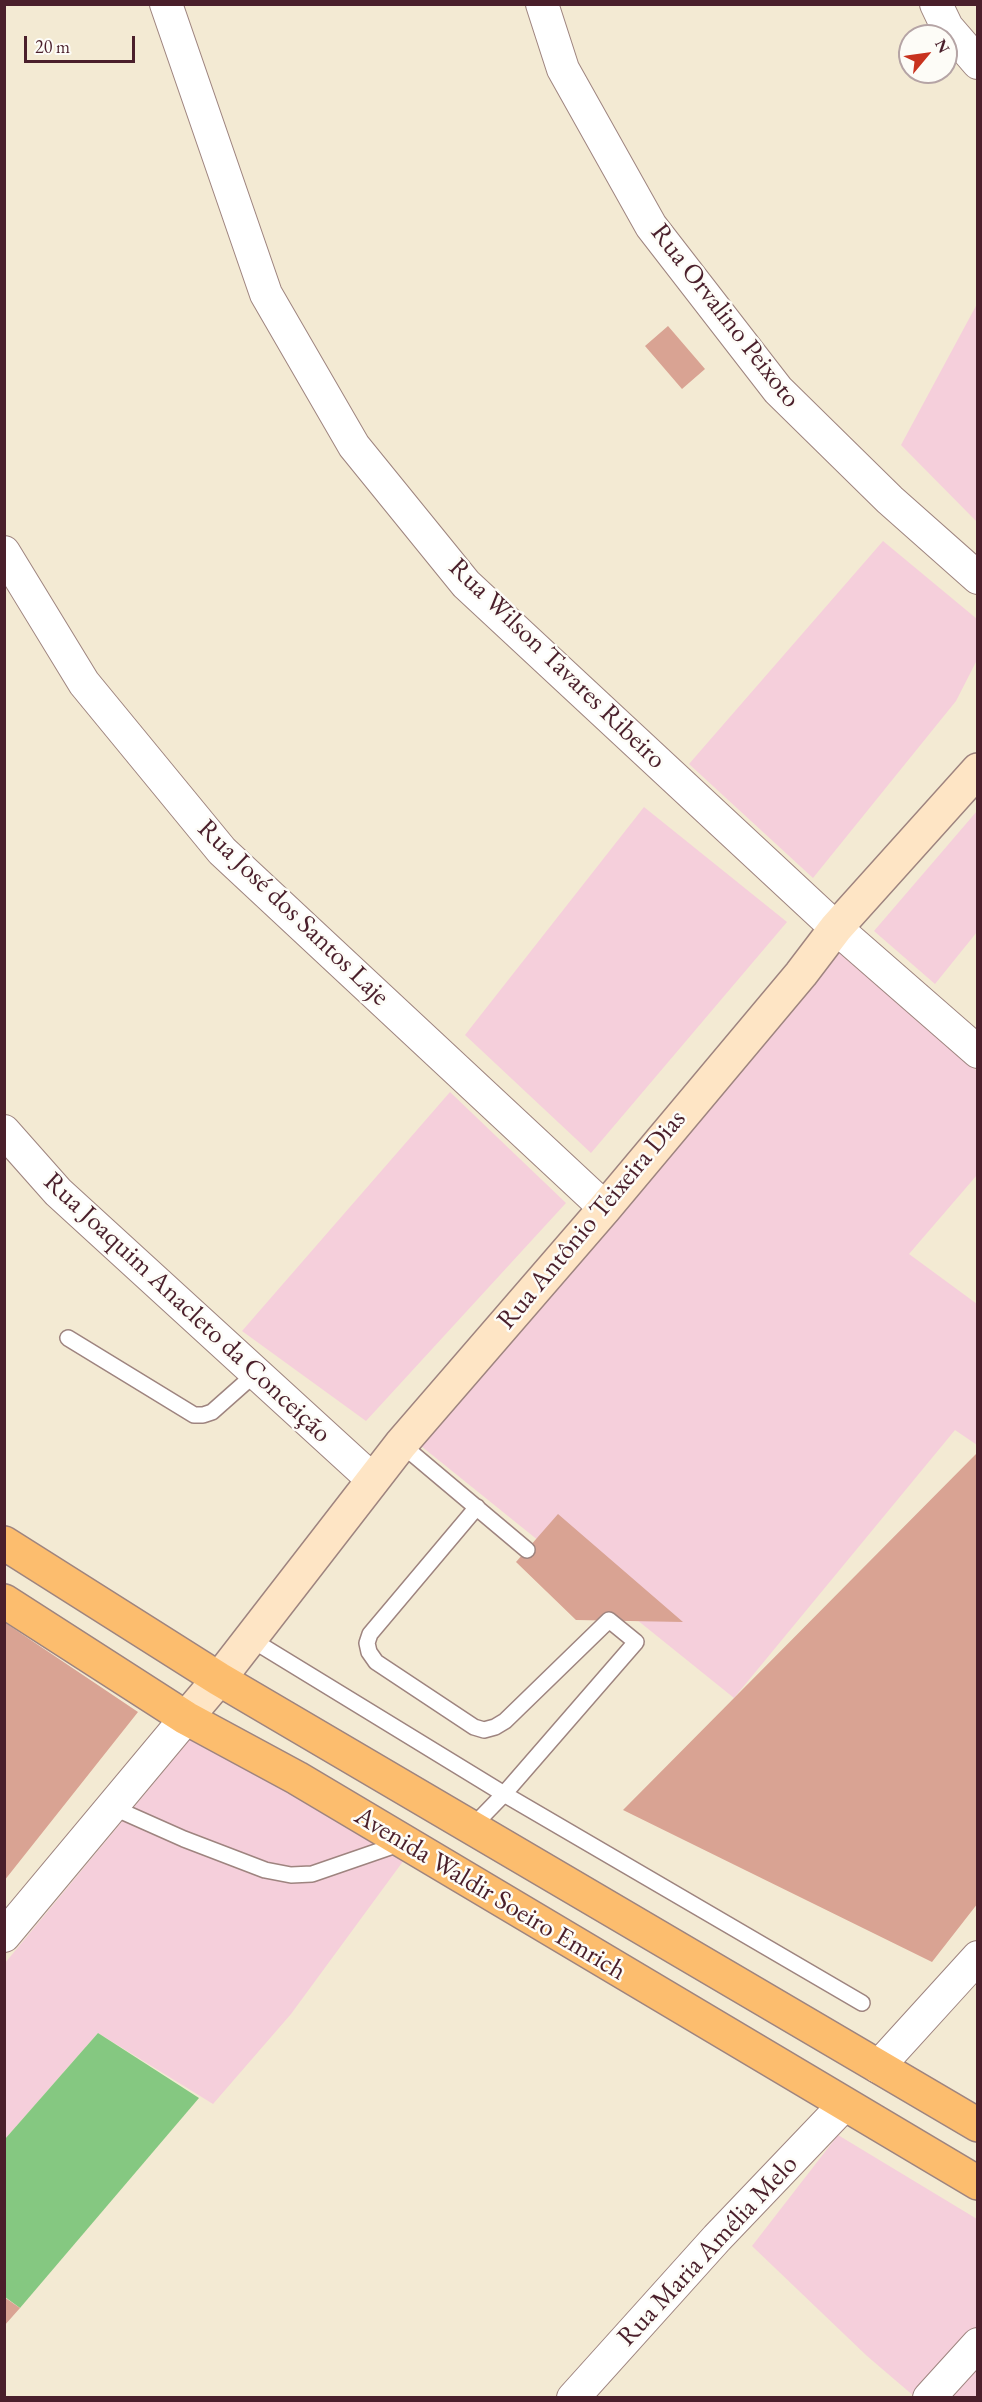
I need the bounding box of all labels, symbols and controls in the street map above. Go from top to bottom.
scale bar [27,24,138,62]
north arrow [898,24,958,84]
text: 20 m [35,35,70,58]
text: N [930,35,955,57]
street label: Rua Orvalino Peixoto [643,218,807,414]
street label: Rua Wilson Tavares Ribeiro [442,552,672,776]
street label: Rua José dos Santos Laje [190,813,396,1013]
street label: Rua Antônio Teixeira Dias [491,1104,693,1336]
street label: Rua Joaquim Anacleto da Conceição [36,1166,338,1450]
street label: Avenida Waldir Soeiro Emrich [348,1800,632,1988]
street label: Rua Maria Amélia Melo [611,2149,805,2353]

